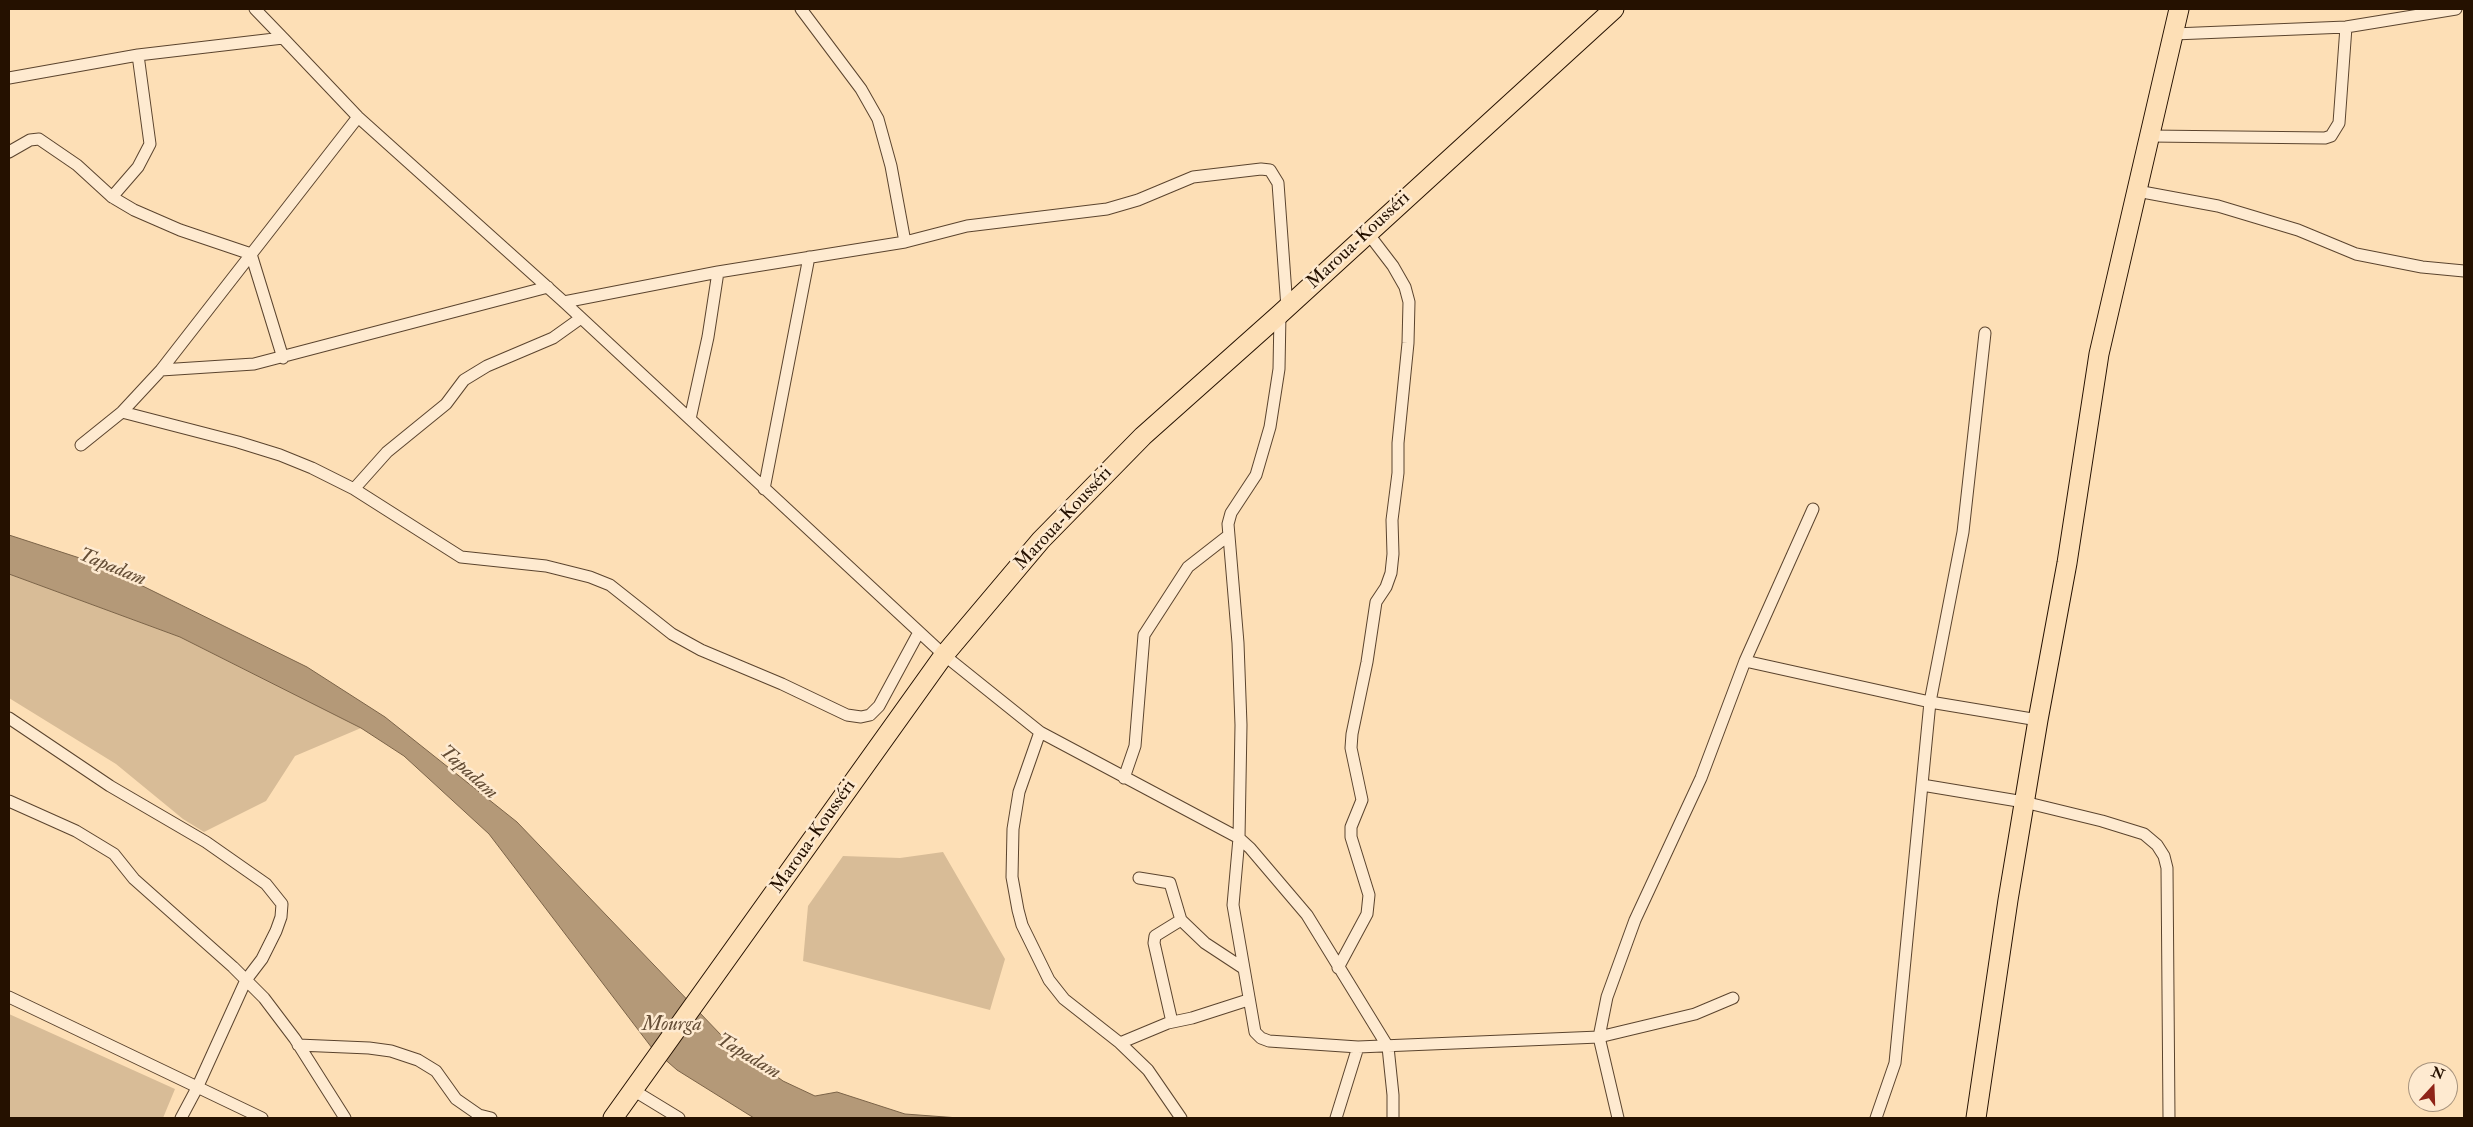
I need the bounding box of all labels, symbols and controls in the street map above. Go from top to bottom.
street label: Maroua-Kousséri [1303,187,1415,295]
street label: Maroua-Kousséri [1010,463,1118,575]
water label: Tapadam [75,544,149,592]
water label: Tapadam [434,741,502,805]
street label: Maroua-Kousséri [767,776,861,898]
water label: Mourga [642,1014,702,1038]
water label: Tapadam [712,1029,784,1085]
north arrow [2408,1062,2458,1112]
text: N [2429,1063,2447,1084]

